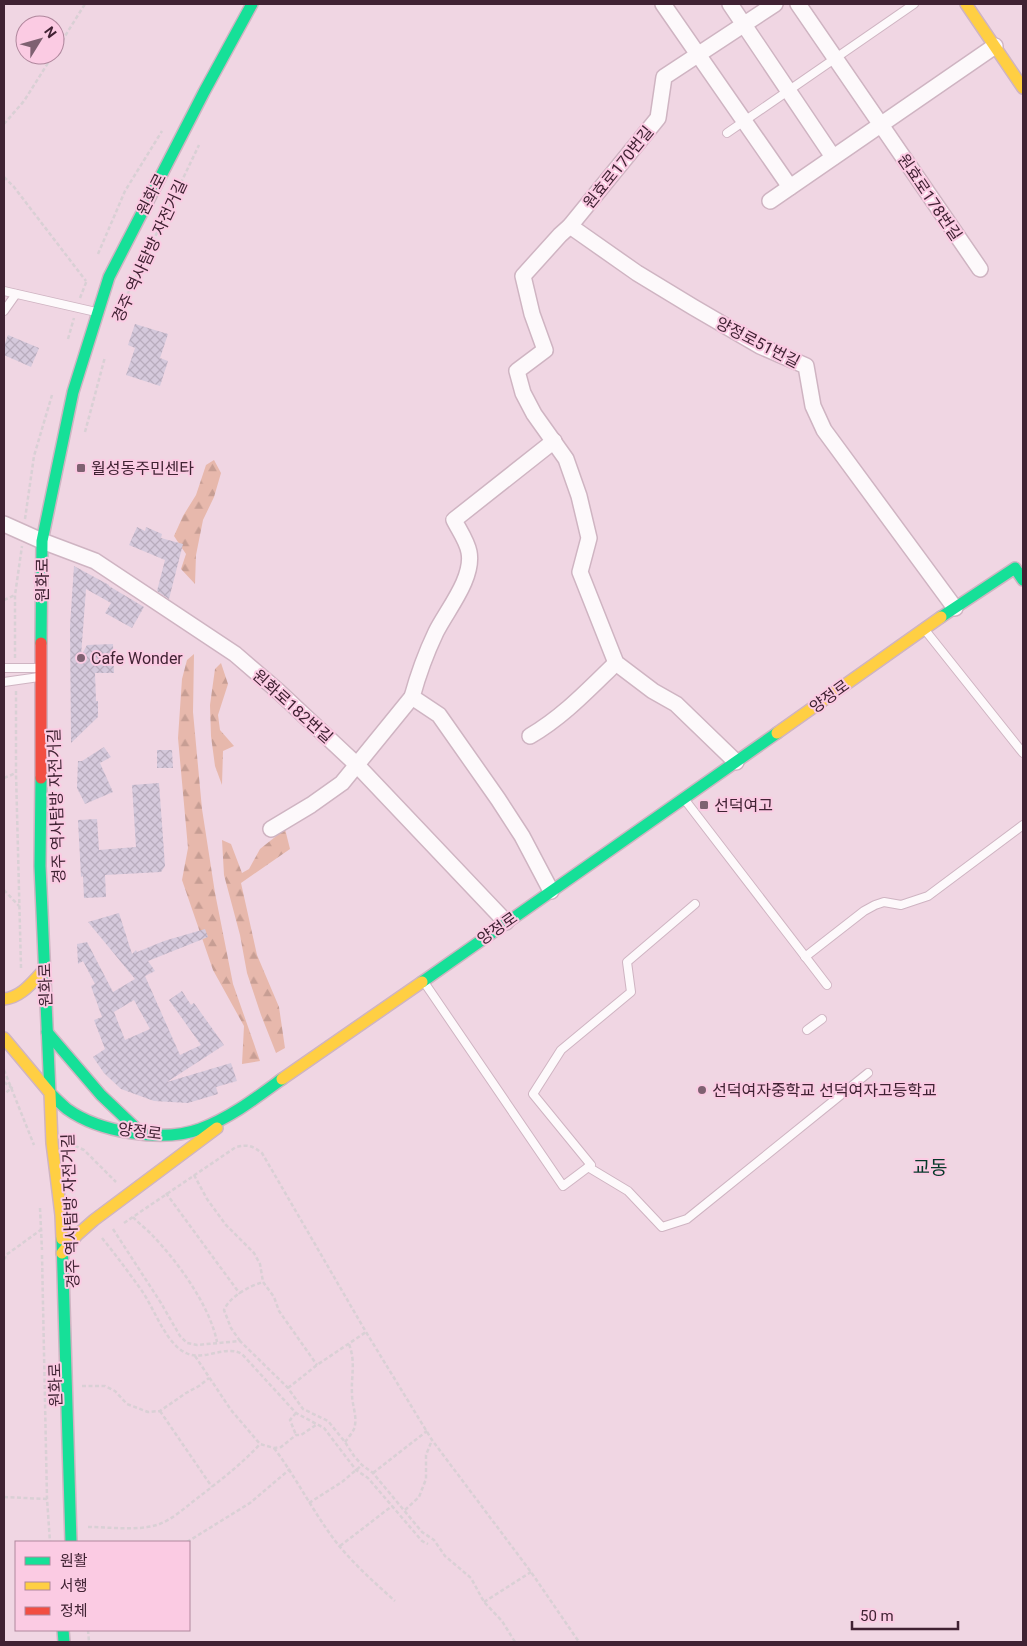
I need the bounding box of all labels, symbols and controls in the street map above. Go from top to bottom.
north arrow [15,15,65,65]
text: N [41,23,60,41]
street label: 원효로170번길 [579,122,657,212]
street label: 원효로178번길 [894,150,966,244]
street label: 원화로 [133,170,170,218]
street label: 경주 역사탐방 자전거길 [108,177,191,326]
street label: 양정로51번길 [713,313,803,372]
place label: 월성동주민센타 [91,459,194,478]
marker: 월성동주민센타 [75,462,87,474]
street label: 원화로 [33,558,52,602]
place label: Cafe Wonder [91,649,183,668]
marker: Cafe Wonder [75,652,87,664]
street label: 원화로182번길 [249,666,336,747]
street label: 양정로 [806,676,853,717]
street label: 경주 역사탐방 자전거길 [44,728,69,884]
place label: 선덕여고 [714,796,773,815]
marker: 선덕여고 [698,799,710,811]
street label: 양정로 [474,908,521,949]
street label: 원화로 [35,962,56,1007]
place label: 선덕여자중학교 선덕여자고등학교 [712,1081,937,1100]
marker: 선덕여자중학교 선덕여자고등학교 [696,1084,708,1096]
street label: 양정로 [117,1119,163,1144]
street label: 경주 역사탐방 자전거길 [58,1133,83,1289]
district label: 교동 [913,1156,947,1179]
street label: 원화로 [45,1362,66,1407]
legend [15,1541,190,1631]
text: 원활 [60,1552,88,1570]
text: 서행 [60,1577,88,1595]
scale bar [852,1598,958,1630]
text: 정체 [60,1602,88,1620]
text: 50 m [860,1607,894,1625]

